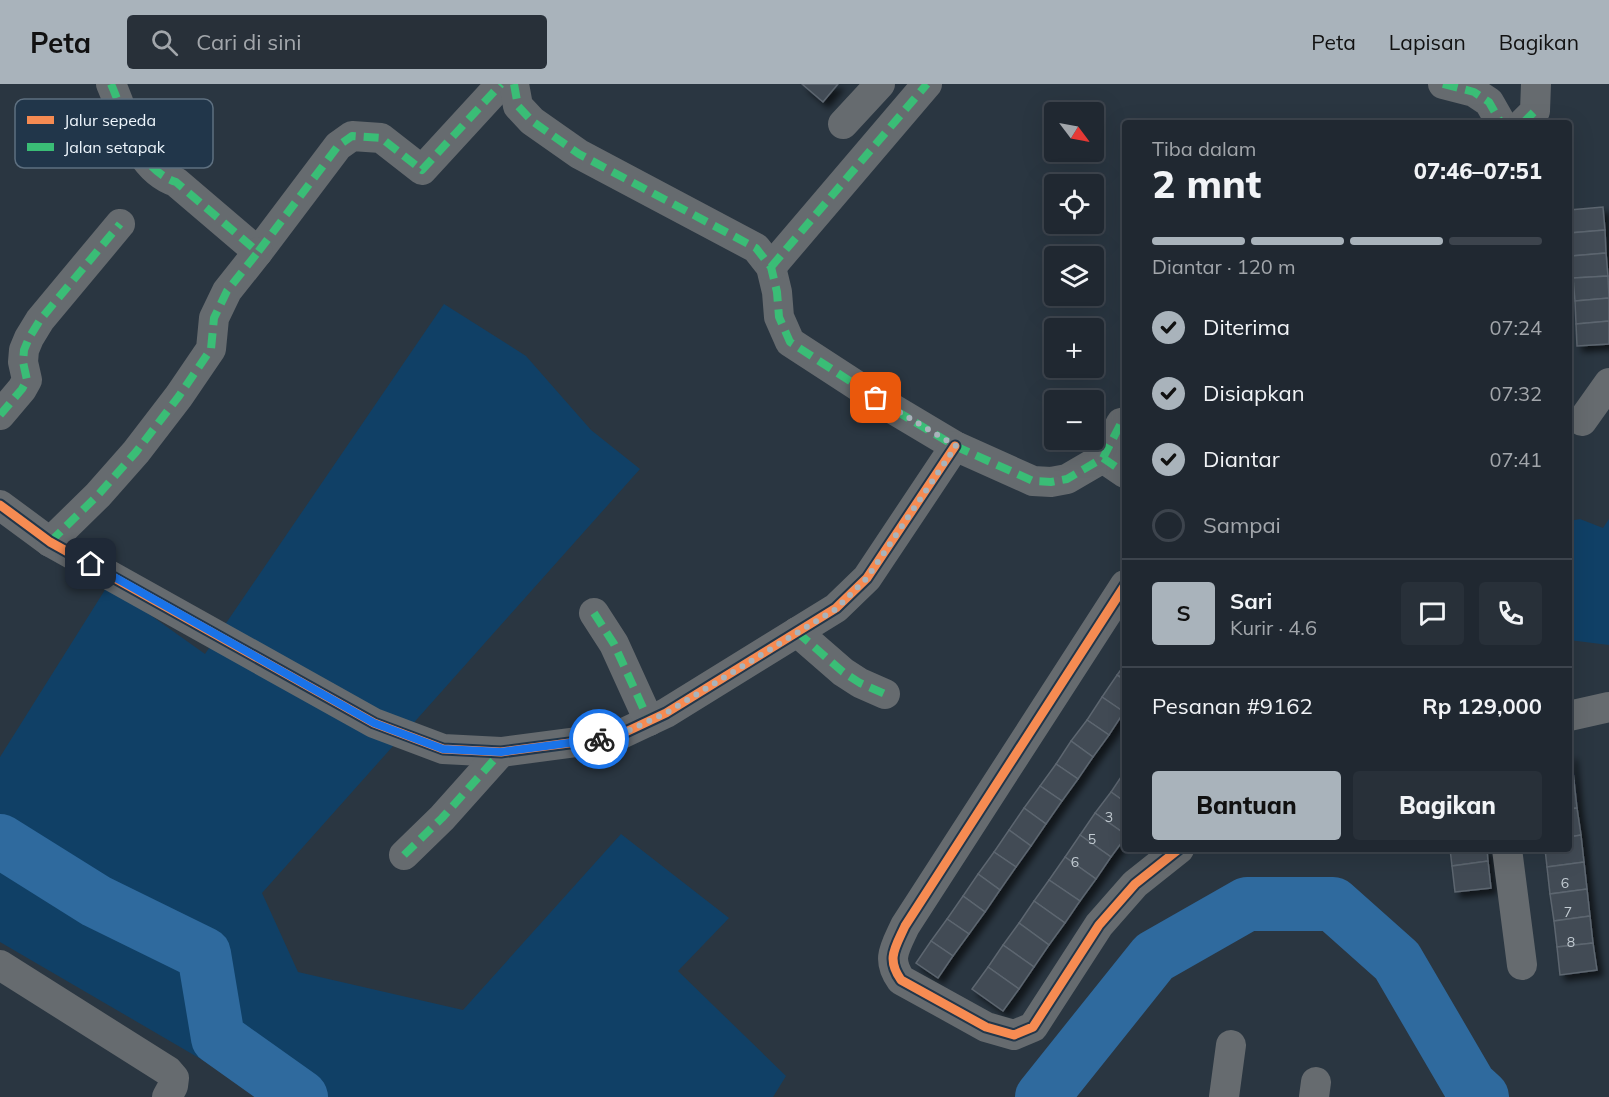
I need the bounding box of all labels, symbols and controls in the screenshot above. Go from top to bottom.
search box [127,15,547,69]
text: Peta [30,25,91,60]
icon: search [148,26,181,59]
text: Cari di sini [196,28,302,56]
text: Peta [1311,29,1356,55]
text: Lapisan [1389,29,1466,55]
text: Bagikan [1499,29,1579,55]
legend [15,99,213,168]
north arrow [1044,102,1104,162]
map controls [1044,102,1104,450]
text: Jalur sepeda [64,110,156,130]
text: Tiba dalam [1152,136,1256,161]
text: Jalan setapak [64,137,166,157]
text: 07:46–07:51 [1414,157,1542,185]
text: 2 mnt [1152,159,1261,208]
button: locate [1044,174,1104,234]
button: layers [1044,246,1104,306]
text: Diantar · 120 m [1152,254,1296,279]
icon: check [1152,311,1185,344]
text: Diterima [1203,313,1290,341]
text: 07:24 [1489,315,1542,340]
button: + [1044,318,1104,378]
pin [850,372,901,423]
icon: check [1152,377,1185,410]
text: Disiapkan [1203,379,1305,407]
icon: bag [859,381,892,414]
text: 07:32 [1489,381,1542,406]
button: − [1044,390,1104,450]
icon: check [1152,443,1185,476]
text: Diantar [1203,445,1280,473]
text: 07:41 [1489,447,1542,472]
text: Sampai [1203,511,1281,539]
pin [65,538,116,589]
icon: home [74,547,107,580]
button: chat [1401,582,1464,645]
button: phone [1479,582,1542,645]
text: Sari [1230,587,1272,615]
text: S [1176,599,1191,627]
text: Kurir · 4.6 [1230,615,1317,640]
text: Pesanan #9162 [1152,692,1313,720]
text: Rp 129,000 [1422,692,1542,720]
courier [569,709,629,769]
icon: bike [583,723,616,756]
button: Bantuan [1152,771,1341,840]
button: Bagikan [1353,771,1542,840]
house number: 3 [1105,808,1113,826]
house number: 5 [1088,830,1096,848]
house number: 6 [1071,853,1079,871]
house number: 6 [1561,874,1569,892]
house number: 7 [1564,903,1572,921]
house number: 8 [1567,933,1575,951]

